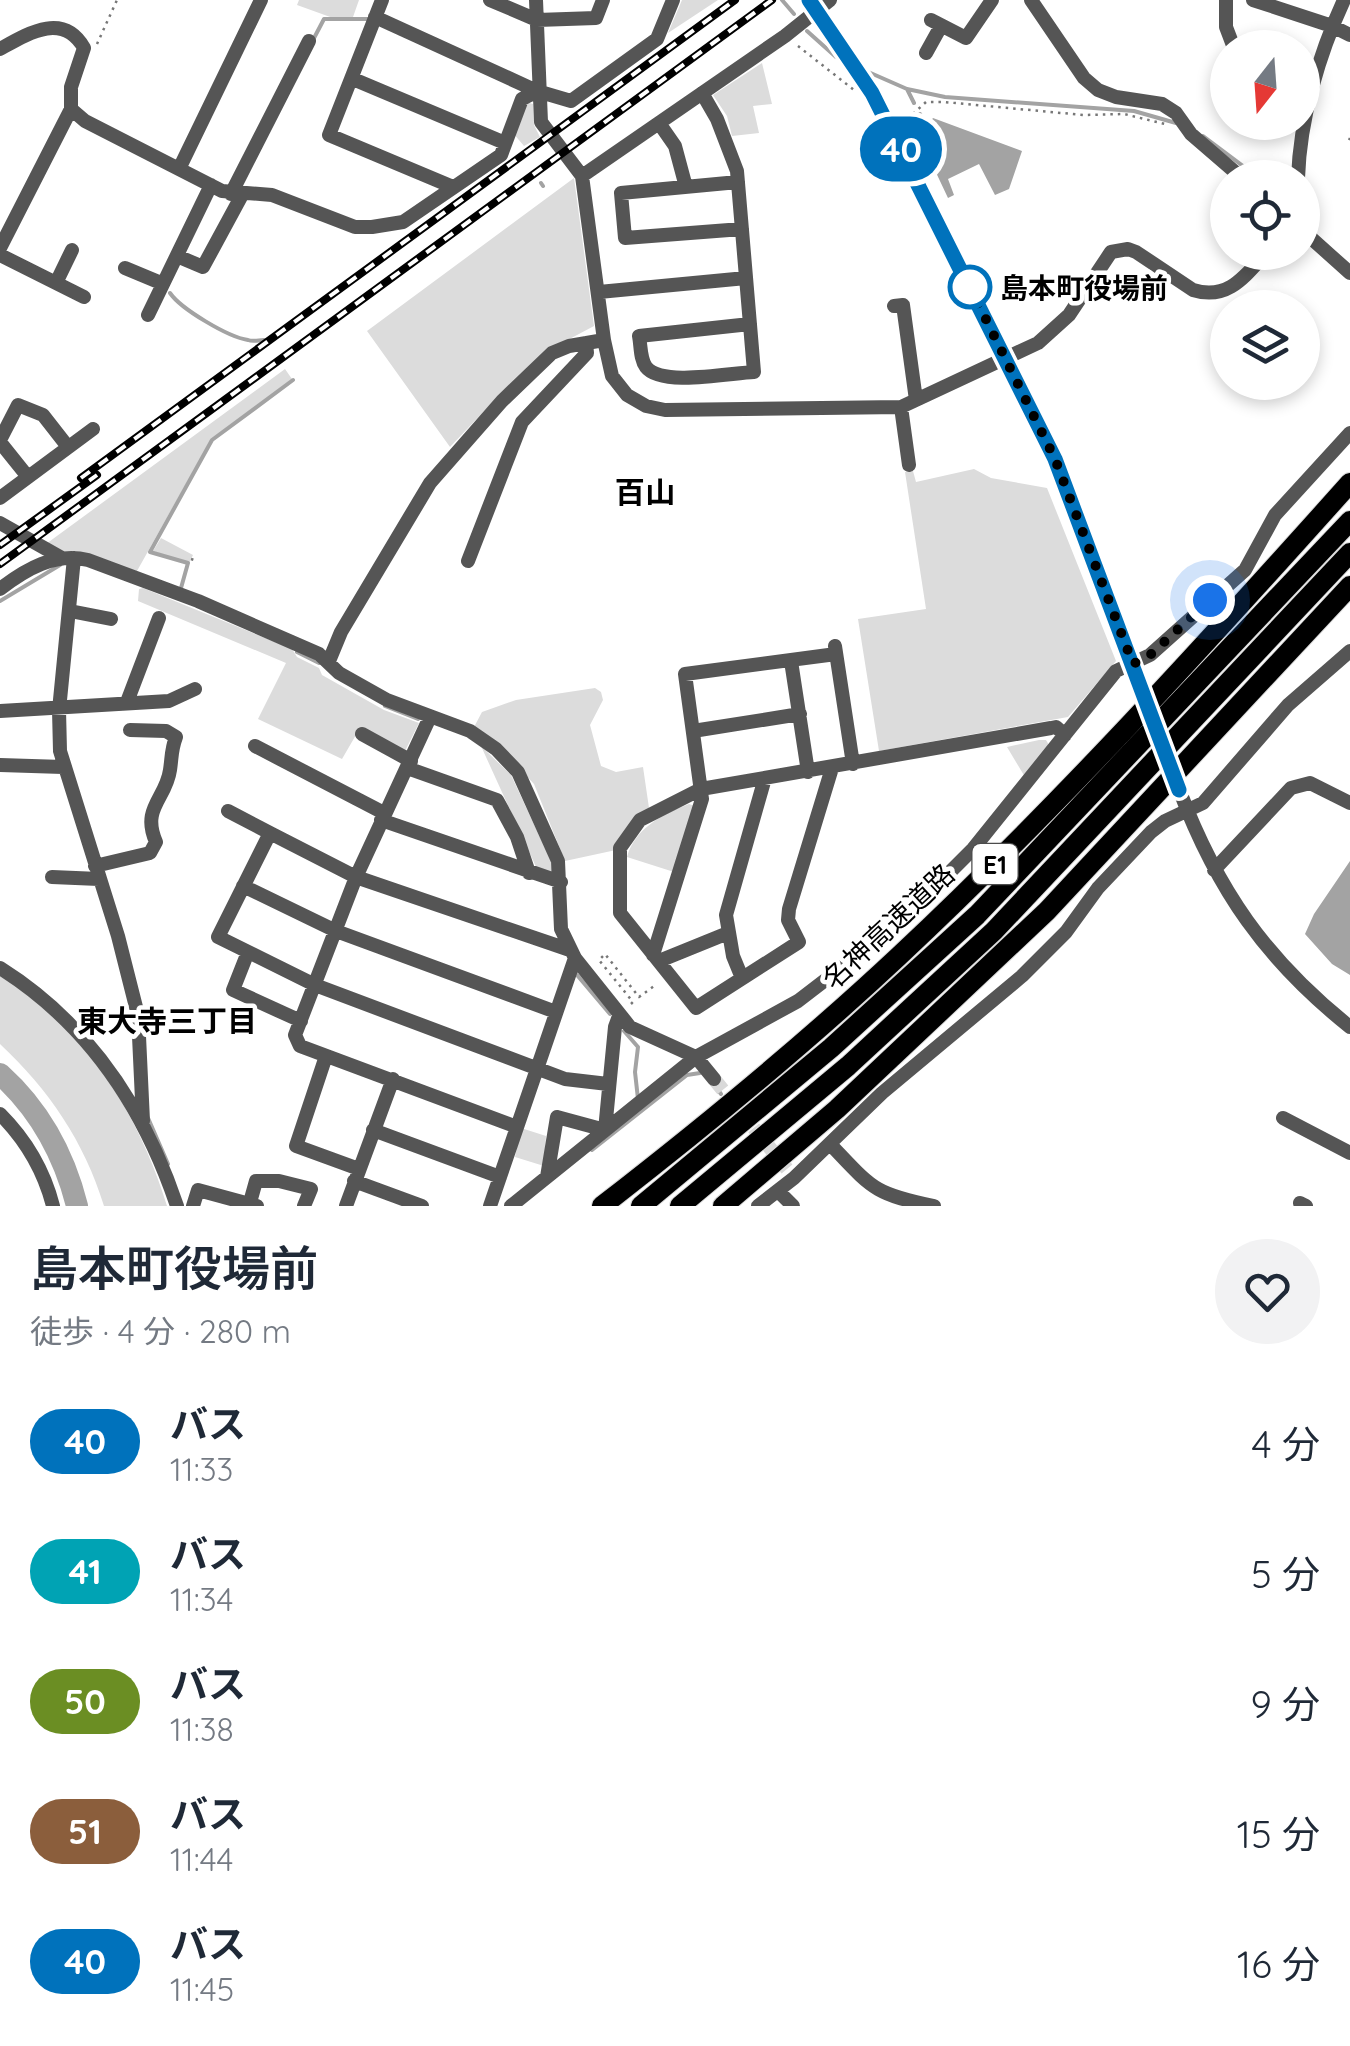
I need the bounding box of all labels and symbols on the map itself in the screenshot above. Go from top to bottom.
north arrow [1210,30,1320,140]
line badge: 40 [856,116,946,182]
marker: 島本町役場前 [949,266,991,308]
place label: 島本町役場前 [1000,270,1168,305]
district label: 百山 [615,473,675,511]
your location [1185,575,1235,625]
road number: E1 [972,844,1018,884]
street label: 名神高速道路 [815,856,961,996]
district label: 東大寺三丁目 [77,1002,257,1040]

